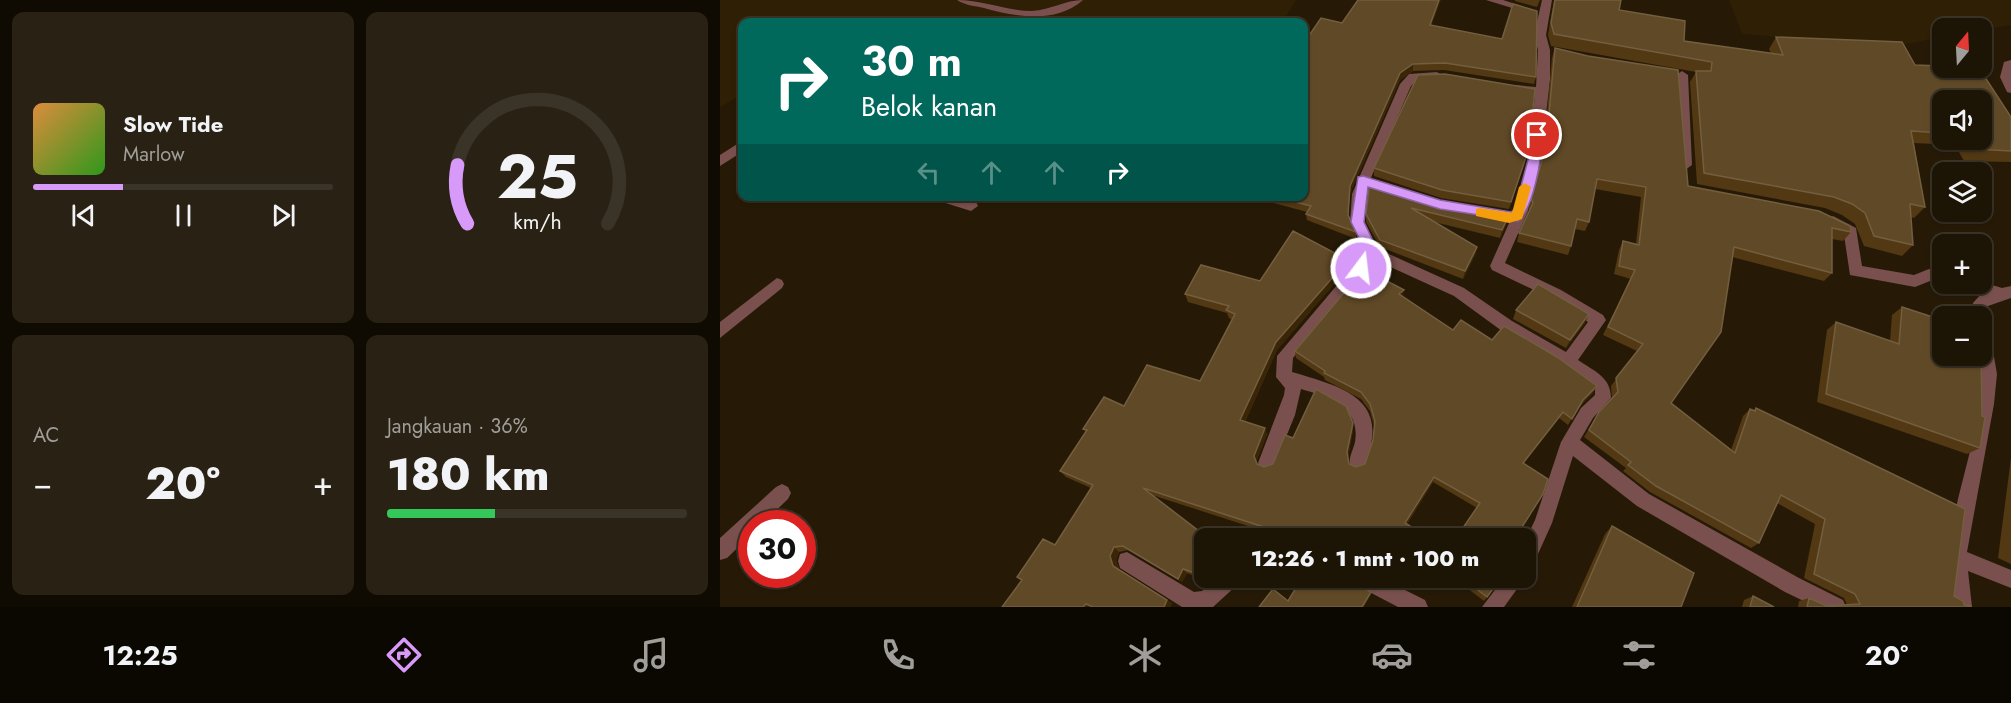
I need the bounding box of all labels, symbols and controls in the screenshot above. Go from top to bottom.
north arrow [1932,18,1992,78]
map controls [1932,18,1992,366]
text: 30 m [861,31,962,92]
icon: right [762,42,840,120]
text: Belok kanan [861,87,997,126]
button: sound [1932,90,1992,150]
text: Slow Tide [123,108,223,140]
pin [1511,109,1562,160]
icon: arrive [1520,118,1553,151]
text: 25 [496,132,578,222]
text: Marlow [123,140,185,169]
icon: left [912,156,945,189]
icon: ahead [975,156,1008,189]
icon: ahead [1038,156,1071,189]
icon: right [1101,156,1134,189]
button: layers [1932,162,1992,222]
icon: previous [67,199,100,232]
icon: pause [167,199,200,232]
icon: next [267,199,300,232]
text: km/h [513,207,561,238]
button: + [1932,234,1992,294]
position arrow [1329,236,1393,300]
button: − [1932,306,1992,366]
text: Jangkauan · 36% [387,412,528,441]
text: AC [33,421,59,450]
text: 180 km [387,442,549,507]
text: 20° [145,451,220,516]
text: − [33,460,52,507]
text: + [313,460,333,507]
speed limit sign: 30 [738,510,816,588]
text: 12:26 · 1 mnt · 100 m [1251,542,1479,574]
icon: directions [383,634,425,676]
icon: music [630,634,672,676]
icon: phone [877,634,919,676]
icon: climate [1124,634,1166,676]
icon: car [1371,634,1413,676]
icon: filters [1618,634,1660,676]
text: 12:25 [103,636,178,675]
text: 20° [1865,636,1908,675]

